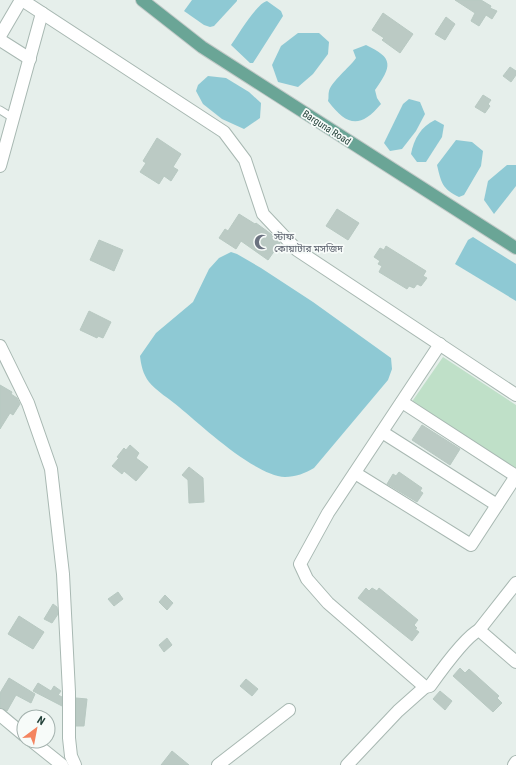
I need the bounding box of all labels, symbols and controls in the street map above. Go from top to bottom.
street label: Barguna Road [301,108,353,147]
place label: স্টাফ কোয়াটার মসজিদ [273,231,343,254]
mosque icon: স্টাফ কোয়াটার মসজিদ [253,233,271,251]
north arrow [16,709,56,749]
text: N [35,714,48,728]

